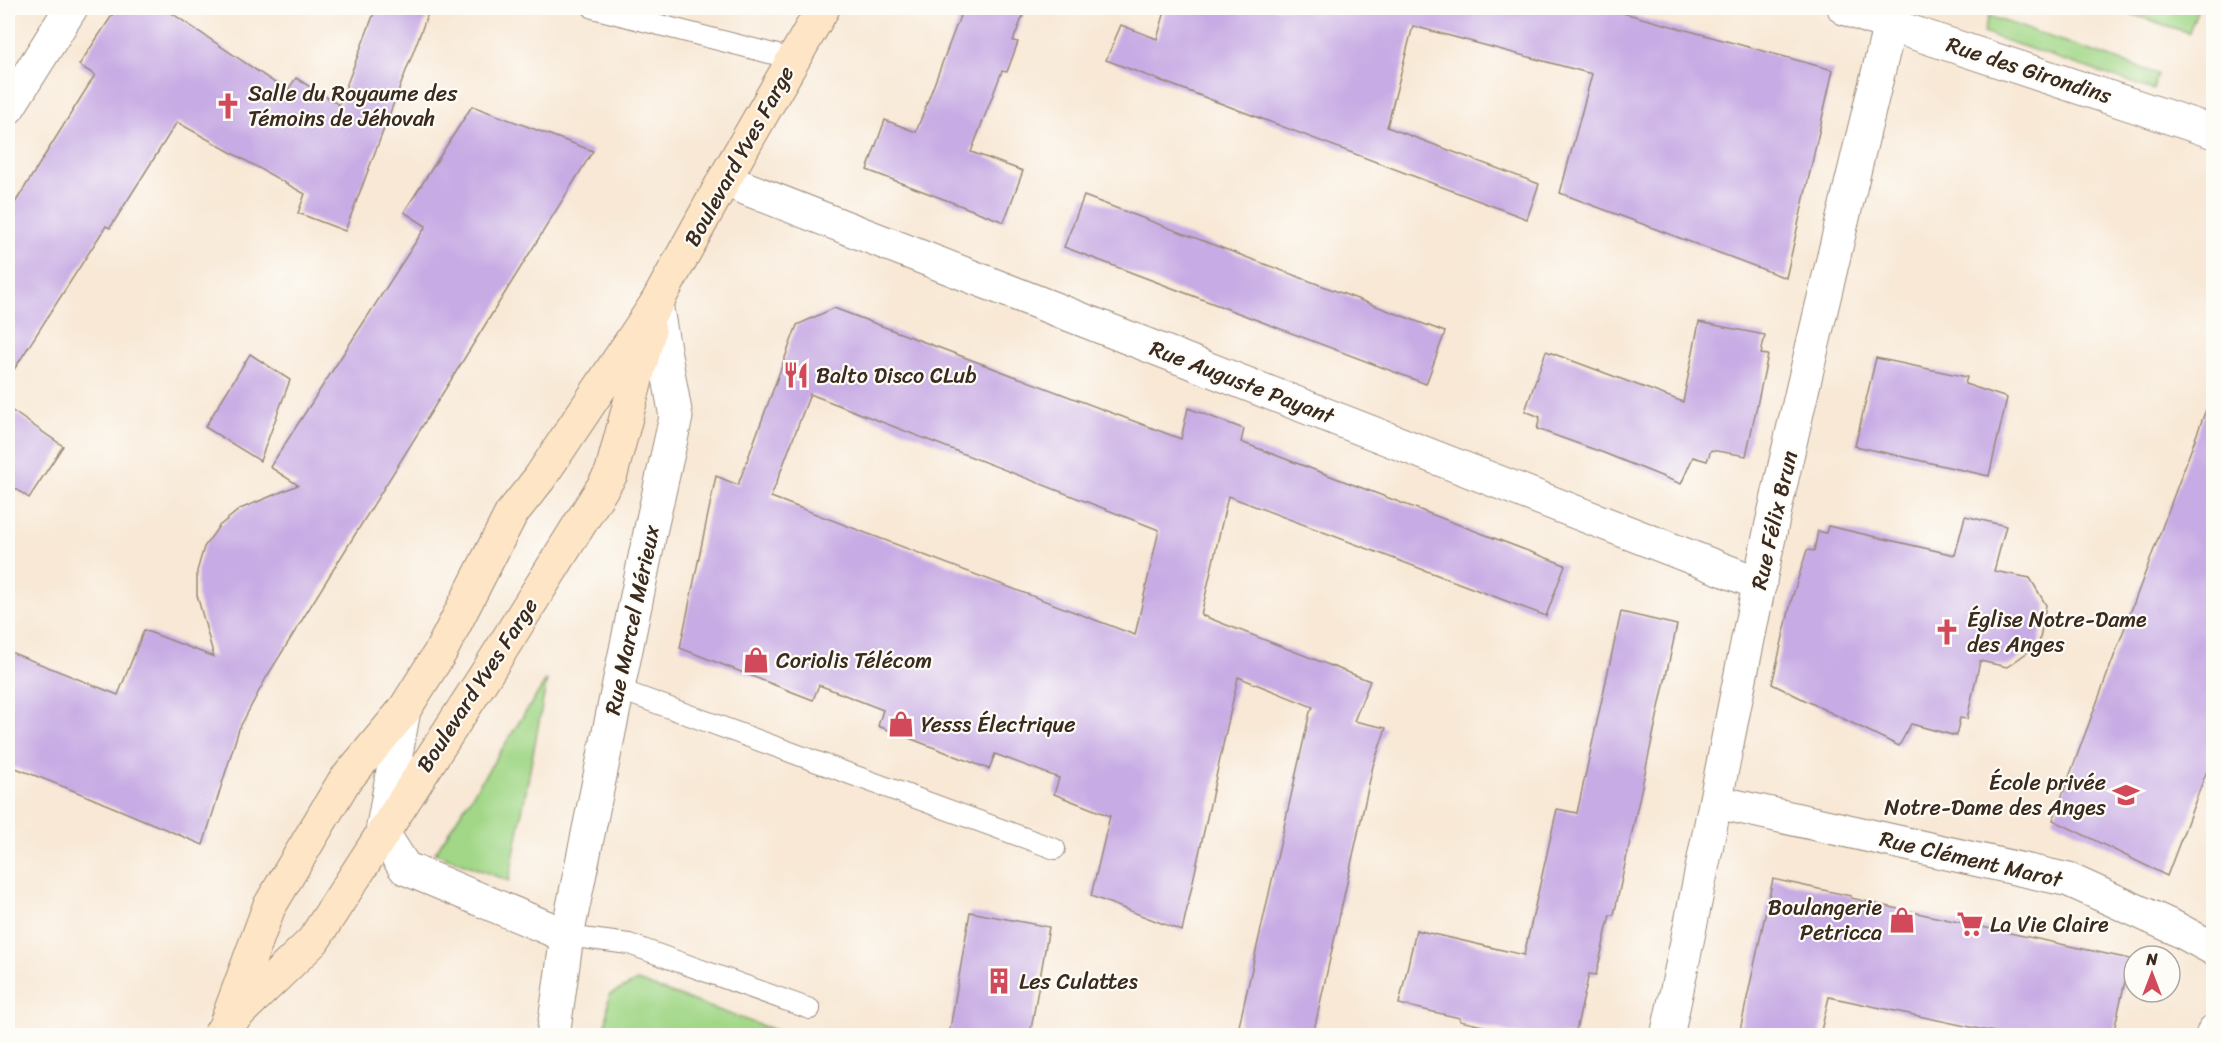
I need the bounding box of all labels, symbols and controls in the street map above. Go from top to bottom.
street label: Rue des Girondins [1941,25,2118,115]
street label: Boulevard Yves Farge [673,58,805,254]
place label: Salle du Royaume des Témoins de Jéhovah [248,74,458,138]
church icon: Salle du Royaume des Témoins de Jéhovah [213,91,243,121]
street label: Rue Auguste Payant [1144,329,1341,436]
place label: Balto Disco CLub [816,356,977,395]
restaurant icon: Balto Disco CLub [781,360,811,390]
street label: Rue Félix Brun [1739,447,1809,593]
street label: Rue Marcel Mérieux [593,521,671,719]
street label: Boulevard Yves Farge [406,590,548,780]
place label: Église Notre-Dame des Anges [1967,600,2147,664]
church icon: Église Notre-Dame des Anges [1932,617,1962,647]
place label: Coriolis Télécom [776,641,932,680]
shop icon: Coriolis Télécom [741,645,771,675]
place label: Yesss Électrique [921,705,1076,744]
shop icon: Yesss Électrique [886,709,916,739]
place label: École privée Notre-Dame des Anges [1884,763,2107,827]
school or university icon: École privée Notre-Dame des Anges [2111,780,2141,810]
street label: Rue Clément Marot [1876,819,2067,899]
place label: Boulangerie Petricca [1768,888,1882,952]
shop icon: Boulangerie Petricca [1887,905,1917,935]
place label: La Vie Claire [1990,905,2109,944]
supermarket icon: La Vie Claire [1955,909,1985,939]
north arrow [2122,944,2182,1004]
text: N [2145,945,2158,974]
place label: Les Culattes [1019,962,1138,1001]
building icon: Les Culattes [984,966,1014,996]

